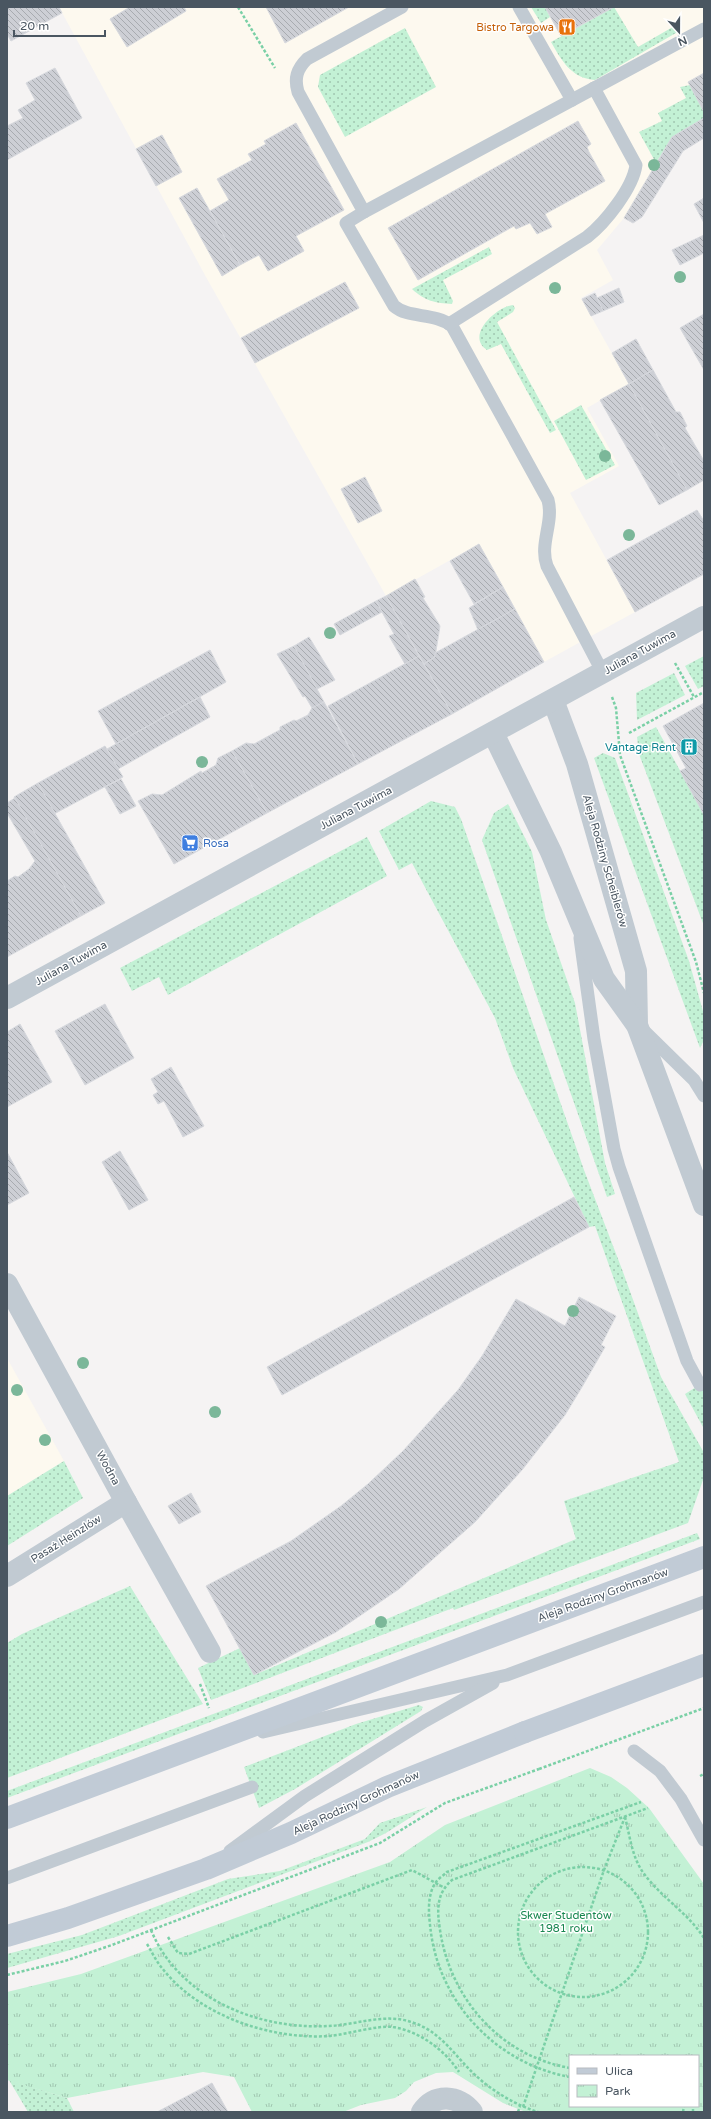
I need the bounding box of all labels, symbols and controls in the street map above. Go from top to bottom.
scale bar [14,12,105,38]
north arrow [659,12,699,52]
restaurant icon: Bistro Targowa [557,17,577,37]
text: 20 m [20,19,49,33]
place label: Bistro Targowa [476,21,554,34]
text: N [676,33,689,49]
street label: Juliana Tuwima [602,627,678,677]
building icon: Vantage Rent [679,737,699,757]
place label: Vantage Rent [605,741,676,754]
street label: Juliana Tuwima [318,784,394,832]
street label: Aleja Rodziny Scheiblerów [580,793,630,929]
supermarket icon: Rosa [180,833,200,853]
place label: Rosa [203,837,229,850]
street label: Juliana Tuwima [33,938,109,988]
street label: Wodna [93,1449,123,1487]
street label: Pasaż Heinzlów [28,1512,104,1566]
street label: Aleja Rodziny Grohmanów [536,1565,670,1625]
street label: Aleja Rodziny Grohmanów [291,1768,422,1838]
park label: Skwer Studentów 1981 roku [520,1909,612,1935]
legend [569,2055,699,2107]
text: Ulica [605,2064,633,2078]
text: Park [605,2084,631,2098]

